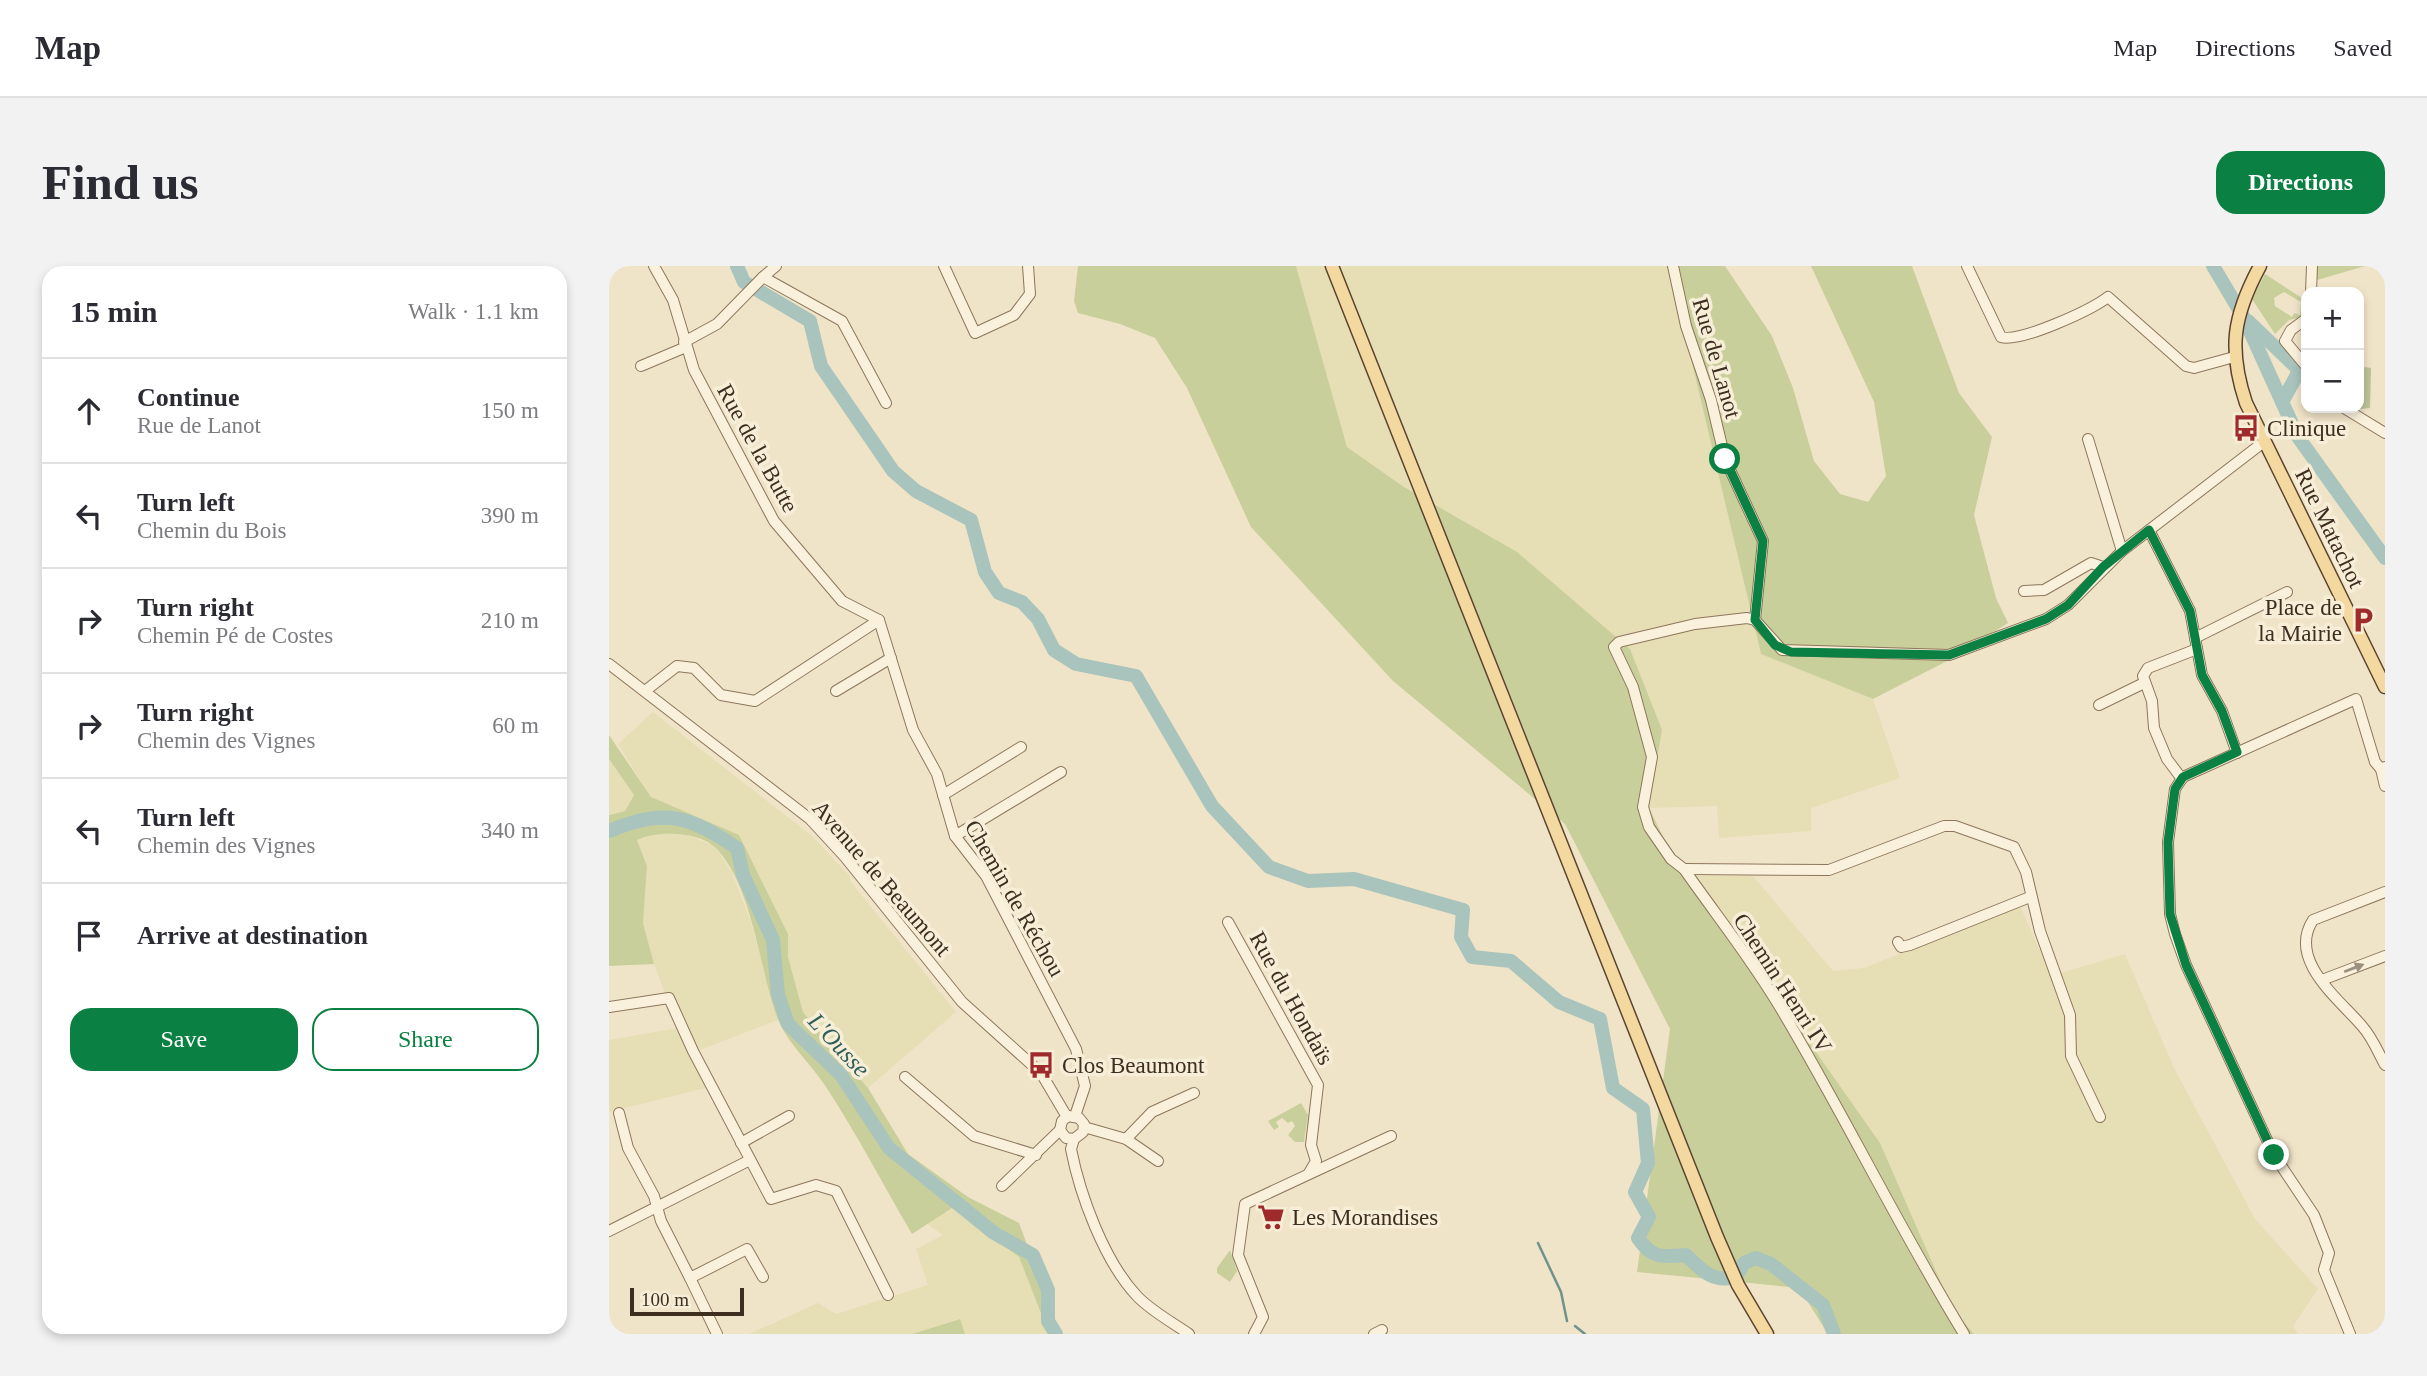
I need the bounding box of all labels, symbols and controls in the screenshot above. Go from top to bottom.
text: Map [35,30,101,66]
text: Map [2113,35,2157,61]
text: Directions [2195,35,2295,61]
text: Saved [2333,35,2392,61]
button: Directions [2216,151,2385,214]
text: Find us [42,155,199,210]
map controls [2301,287,2364,413]
button: + [2301,287,2364,350]
text: 15 min [70,295,158,328]
street label: Rue de Lanot [1687,295,1746,422]
text: Walk · 1.1 km [408,299,539,324]
button: − [2301,350,2364,413]
street label: Rue de la Butte [712,380,803,517]
text: Continue [137,383,240,412]
icon: ahead [70,392,108,430]
text: 150 m [481,398,539,423]
text: Rue de Lanot [137,413,261,438]
bus stop icon: Clinique [2231,413,2261,443]
place label: Clinique [2267,416,2346,441]
route start [1709,443,1740,474]
street label: Rue Matachot [2290,464,2369,593]
text: Turn left [137,488,235,517]
icon: left [70,497,108,535]
text: 390 m [481,503,539,528]
text: Chemin du Bois [137,518,287,543]
text: Turn right [137,593,254,622]
place label: Place de la Mairie [2258,595,2342,646]
icon: right [70,602,108,640]
parking icon: Place de la Mairie [2348,605,2378,635]
text: 210 m [481,608,539,633]
text: Chemin Pé de Costes [137,623,333,648]
text: Turn right [137,698,254,727]
icon: right [70,707,108,745]
text: 60 m [492,713,539,738]
text: Chemin des Vignes [137,728,315,753]
street label: Avenue de Beaumont [807,796,956,962]
text: Turn left [137,803,235,832]
icon: left [70,812,108,850]
street label: Chemin de Réchou [960,816,1070,981]
text: 340 m [481,818,539,843]
text: Chemin des Vignes [137,833,315,858]
street label: Chemin Henri IV [1728,909,1837,1058]
icon: arrive [70,917,108,955]
text: Arrive at destination [137,921,368,950]
street label: Rue du Hondaïs [1245,927,1338,1069]
one-way arrow [2343,962,2364,973]
water label: L'Ousse [803,1007,875,1082]
button: Save [70,1008,298,1071]
button: Share [312,1008,539,1071]
bus stop icon: Clos Beaumont [1026,1050,1056,1080]
place label: Clos Beaumont [1062,1053,1205,1078]
route end [2258,1139,2289,1170]
supermarket icon: Les Morandises [1256,1202,1286,1232]
place label: Les Morandises [1292,1205,1438,1230]
scale bar [630,1285,744,1317]
text: 100 m [641,1289,689,1310]

